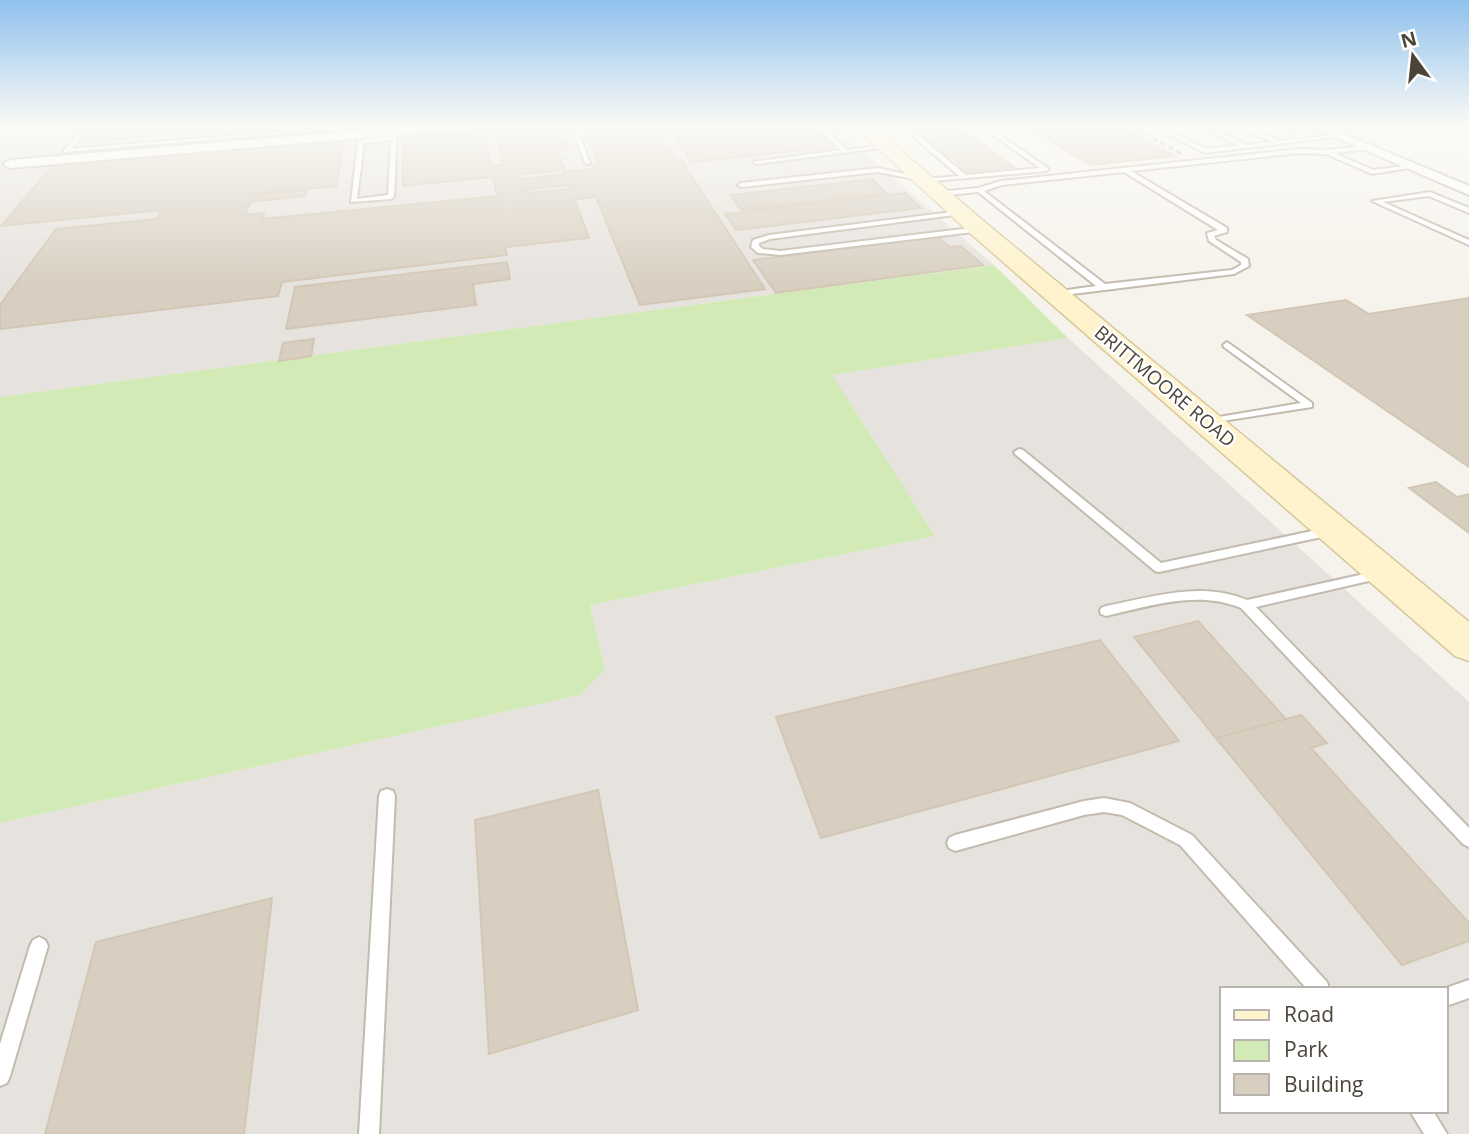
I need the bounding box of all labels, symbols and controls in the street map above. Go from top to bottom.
north arrow [1378,21,1448,91]
text: N [1398,25,1419,54]
street label: BRITTMOORE ROAD [1089,319,1241,453]
legend [1220,987,1448,1113]
text: Road [1284,1000,1334,1028]
text: Park [1284,1035,1328,1063]
text: Building [1284,1070,1363,1098]

